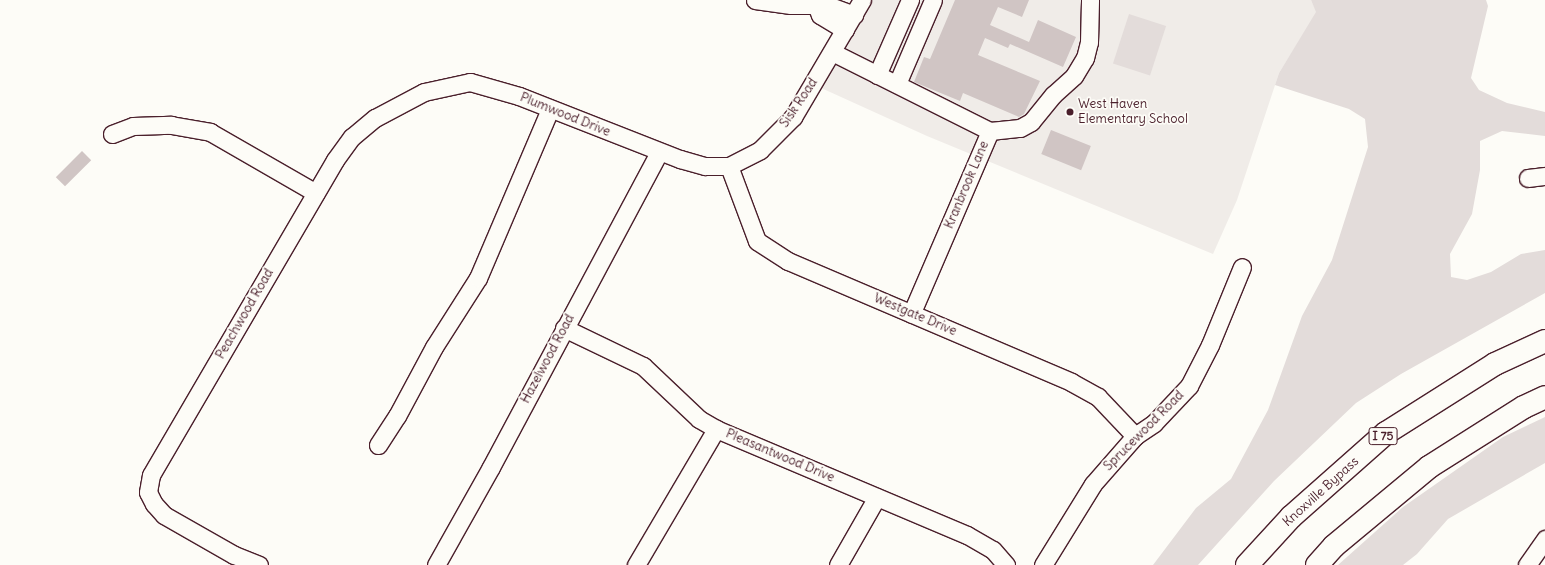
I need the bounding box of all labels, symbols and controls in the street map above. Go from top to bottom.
street label: Sisk Road [777,75,821,131]
street label: Plumwood Drive [518,90,612,140]
place label: West Haven Elementary School [1078,97,1188,128]
marker: West Haven Elementary School [1065,107,1075,117]
street label: Kranbrook Lane [941,139,993,231]
street label: Peachwood Road [213,266,277,362]
street label: Westgate Drive [871,291,959,339]
street label: Hazelwood Road [518,312,578,406]
street label: Sprucewood Road [1101,388,1187,474]
street label: Pleasantwood Drive [723,426,837,486]
road number: I 75 [1368,426,1398,446]
street label: Knoxville Bypass [1280,454,1362,530]

